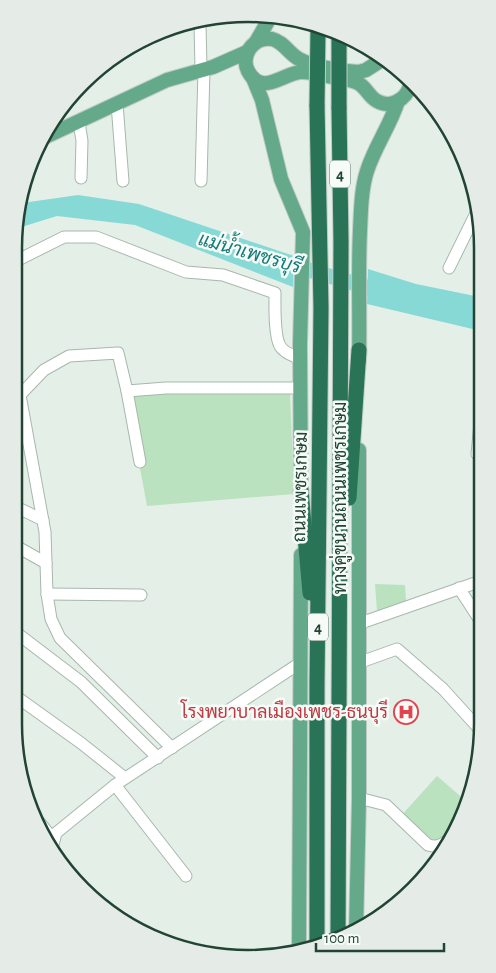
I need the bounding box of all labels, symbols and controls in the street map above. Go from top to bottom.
road number: 4 [330,160,350,188]
water label: แม่น้ำเพชรบุรี [196,223,306,279]
street label: ทางคู่ขนานถนนเพชรเกษม [328,402,353,594]
street label: ถนนเพชรเกษม [291,431,311,543]
road number: 4 [308,614,328,640]
place label: โรงพยาบาลเมืองเพชร-ธนบุรี [180,699,388,724]
hospital icon: โรงพยาบาลเมืองเพชร-ธนบุรี [393,699,419,725]
scale bar [316,920,444,952]
text: 100 m [324,931,359,946]

